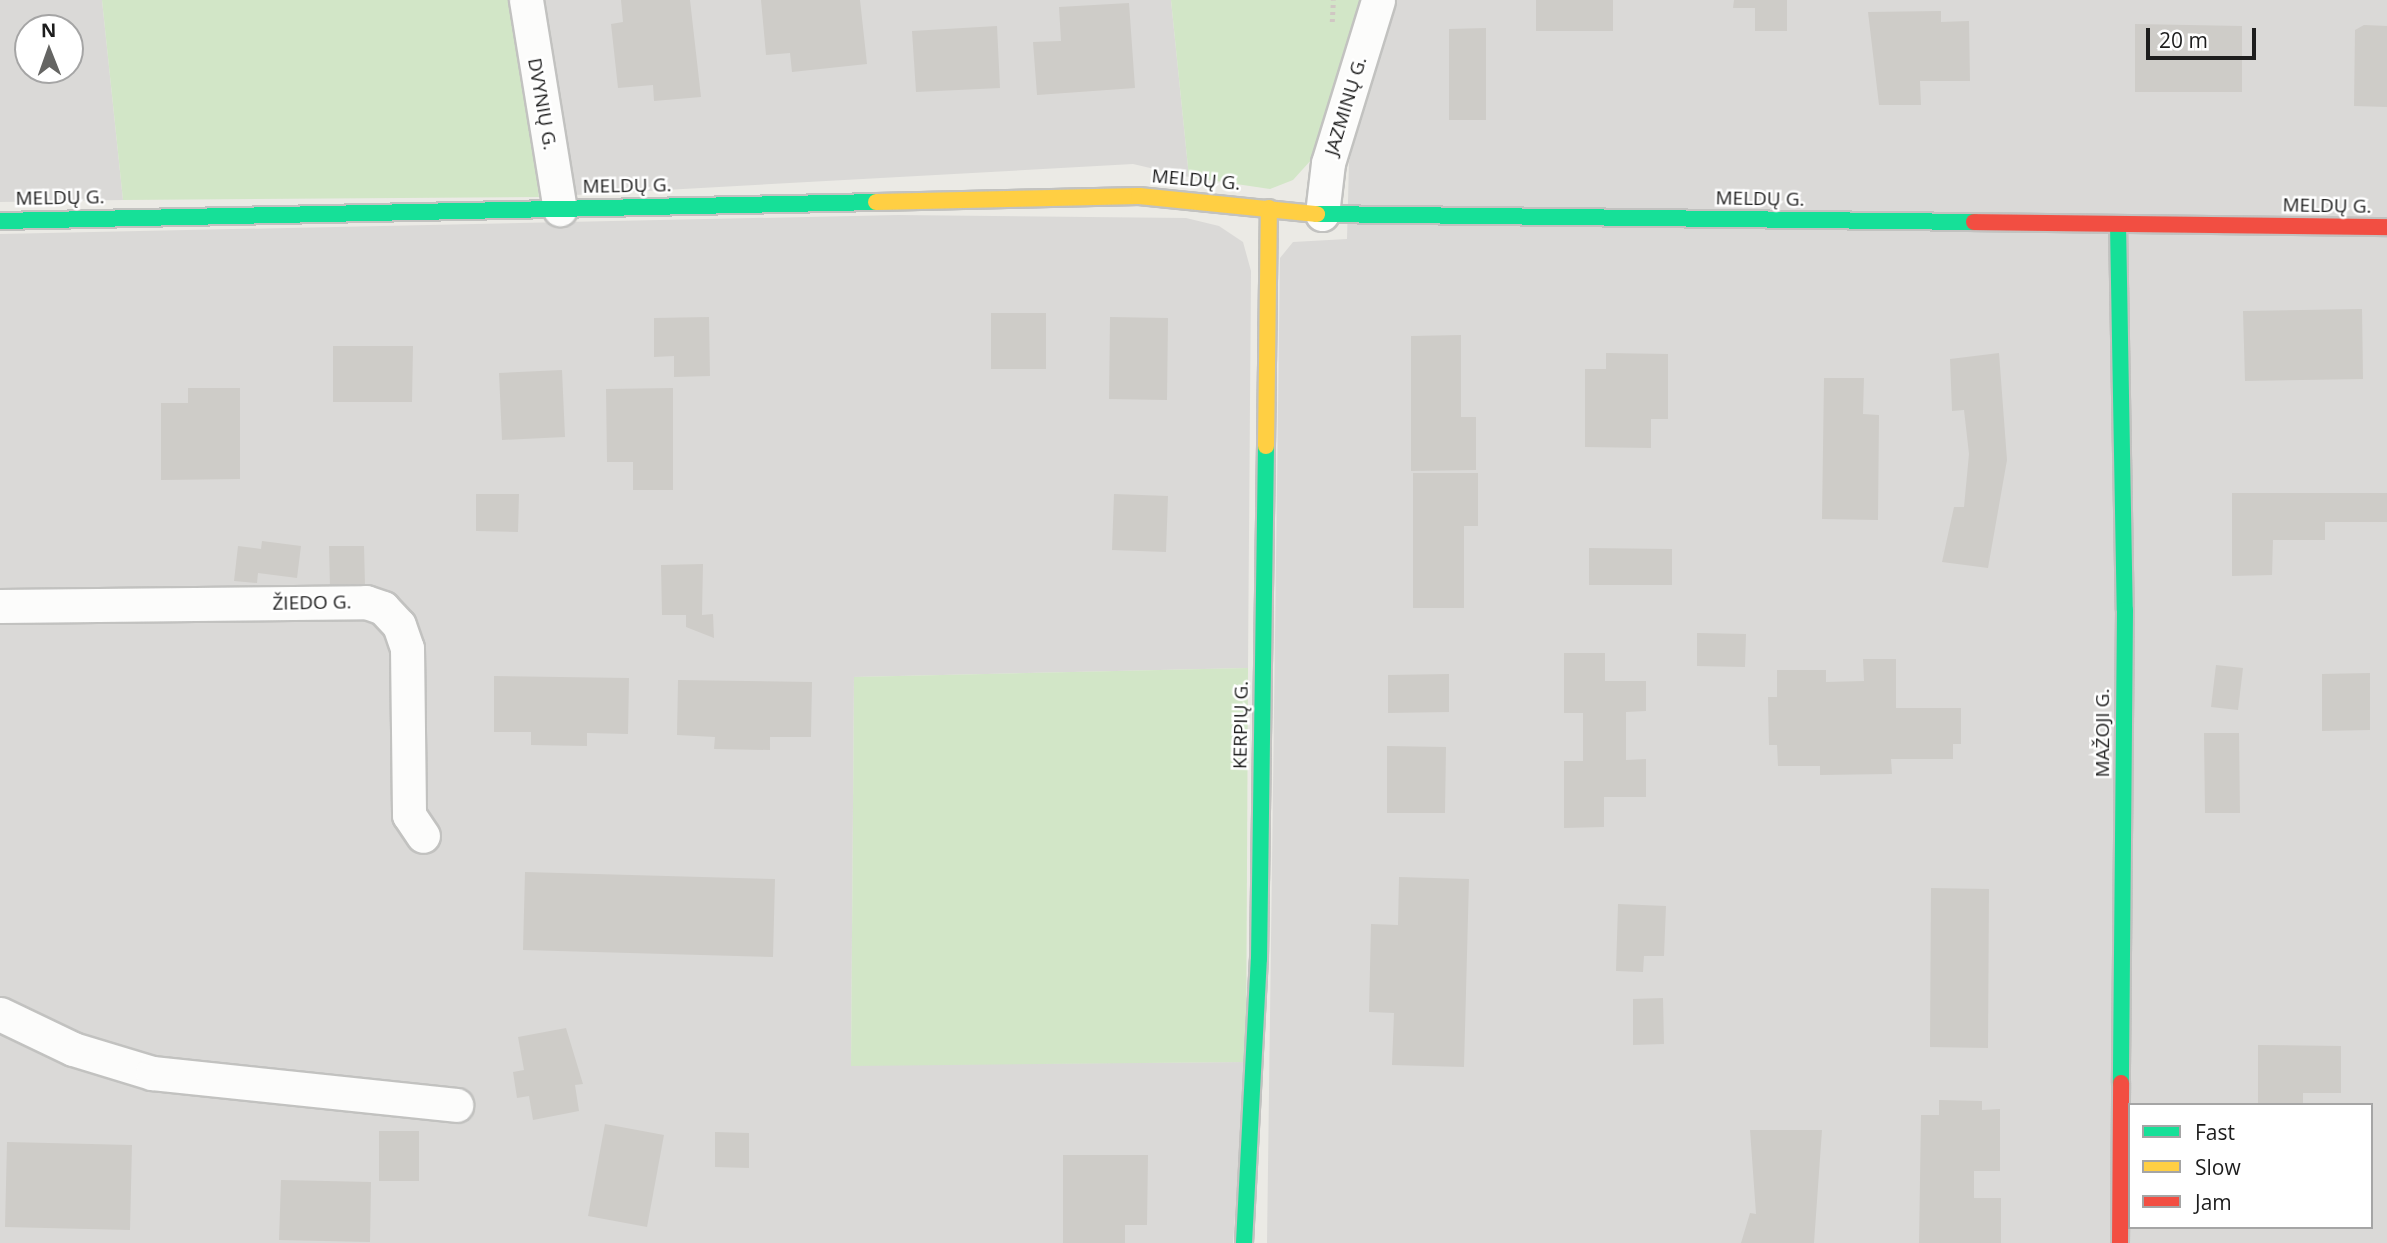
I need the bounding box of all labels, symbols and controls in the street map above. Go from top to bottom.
north arrow [14,14,84,84]
scale bar [2149,14,2259,58]
text: N [41,17,57,43]
text: 20 m [2159,26,2208,54]
street label: JAZMINŲ G. [1320,54,1372,158]
street label: DVYNIŲ G. [523,56,561,152]
street label: MELDŲ G. [1151,165,1241,195]
street label: MELDŲ G. [582,174,672,198]
street label: MELDŲ G. [15,186,105,210]
street label: MELDŲ G. [1715,187,1805,211]
street label: MELDŲ G. [2282,194,2372,218]
street label: ŽIEDO G. [272,591,352,615]
street label: KERPIŲ G. [1229,681,1253,769]
street label: MAŽOJI G. [2092,689,2114,777]
legend [2128,1103,2373,1229]
text: Fast [2195,1118,2235,1146]
text: Slow [2195,1153,2241,1181]
text: Jam [2195,1188,2232,1216]

